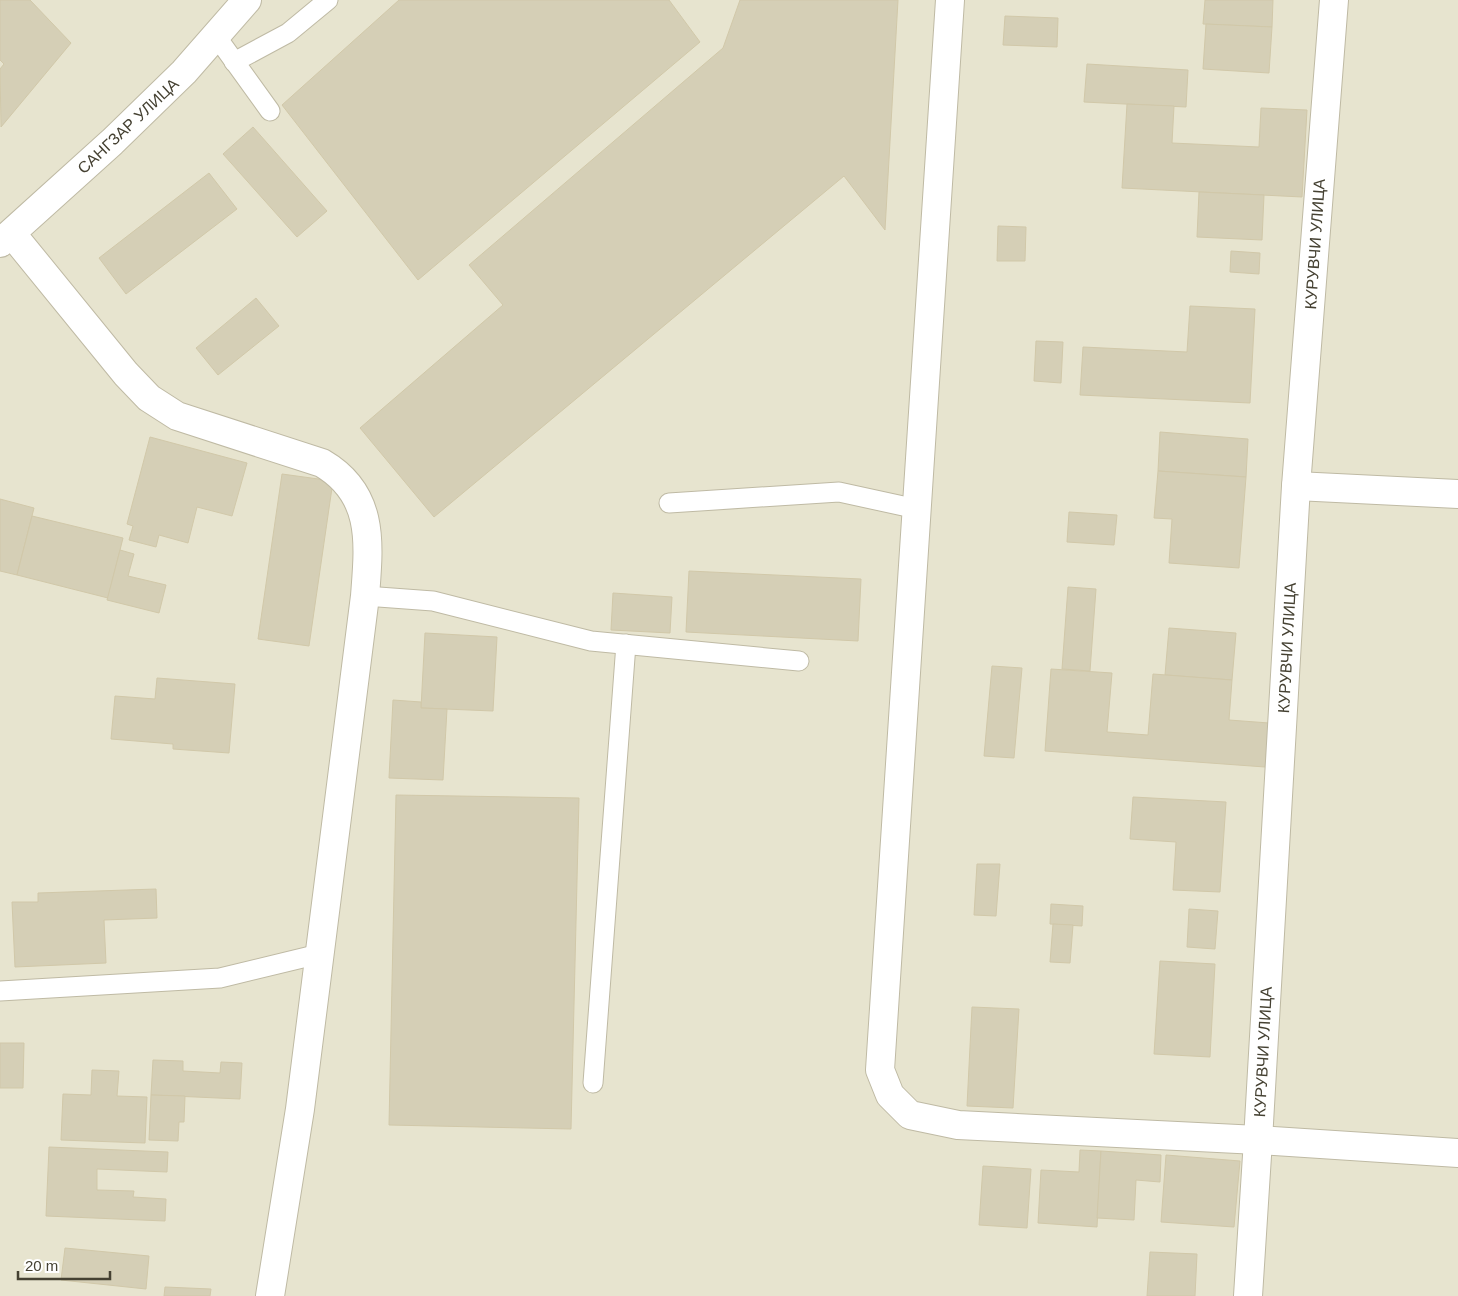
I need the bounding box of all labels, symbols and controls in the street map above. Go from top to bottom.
street label: САНГЗАР УЛИЦА [74,75,182,177]
street label: КУРУВЧИ УЛИЦА [1302,178,1328,310]
street label: КУРУВЧИ УЛИЦА [1275,582,1299,714]
street label: КУРУВЧИ УЛИЦА [1251,986,1275,1118]
scale bar [18,1248,110,1280]
text: 20 m [25,1257,58,1274]

